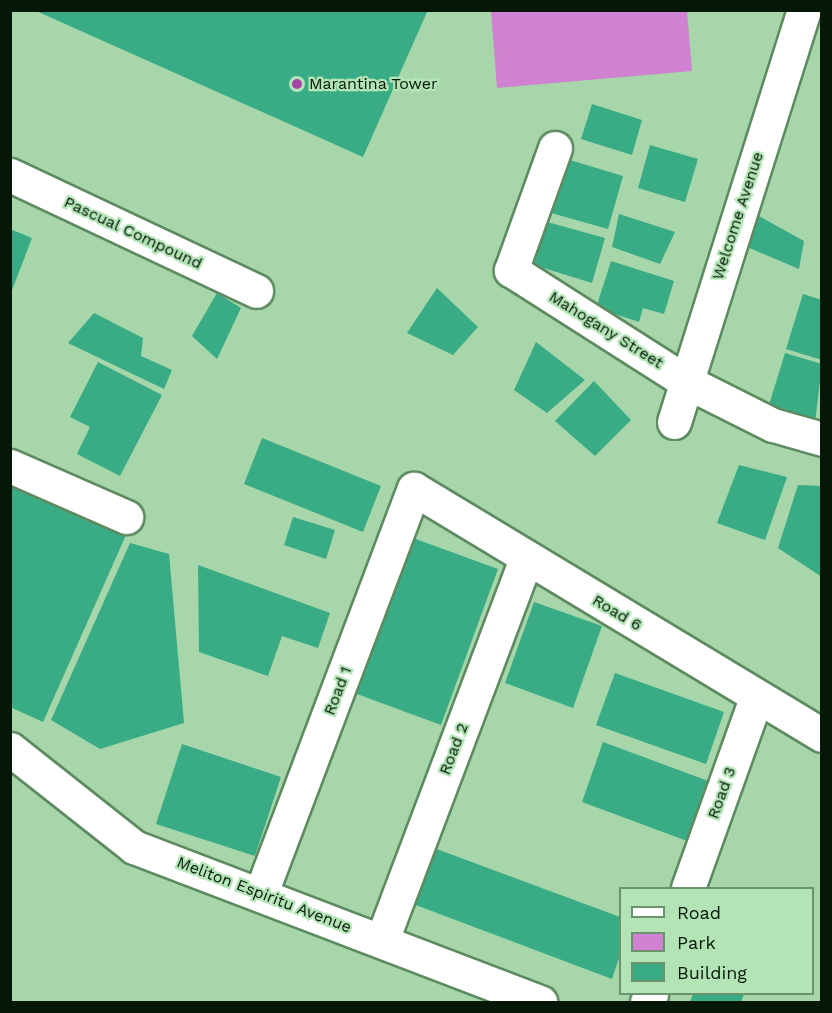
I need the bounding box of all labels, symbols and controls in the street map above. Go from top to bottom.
place label: Marantina Tower [309,74,438,94]
marker: Marantina Tower [290,77,304,91]
street label: Welcome Avenue [708,149,768,283]
street label: Pascual Compound [61,192,205,274]
street label: Mahogany Street [545,287,667,373]
street label: Road 6 [589,591,645,635]
street label: Road 1 [320,664,356,718]
street label: Road 2 [435,720,473,778]
street label: Road 3 [704,764,740,822]
street label: Meliton Espiritu Avenue [174,853,354,937]
legend [619,887,814,995]
text: Road [677,902,721,923]
text: Park [677,932,716,953]
text: Building [677,962,747,983]

